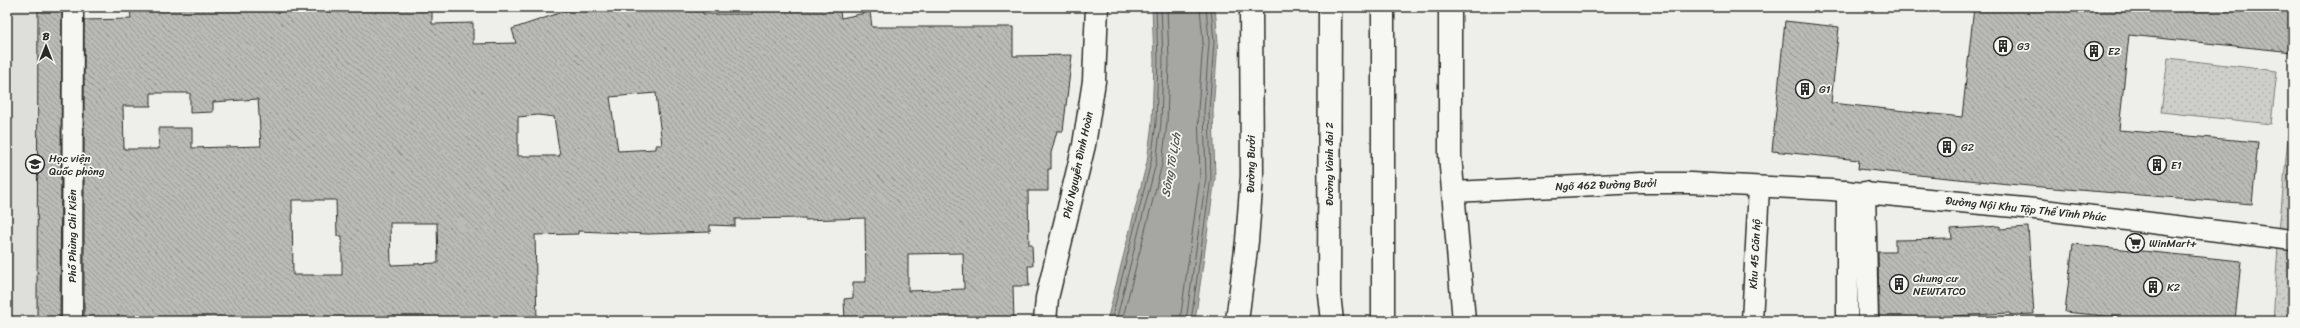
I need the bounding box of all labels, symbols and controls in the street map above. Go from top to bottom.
north arrow [26,26,66,66]
text: B [43,27,50,46]
building icon: G3 [1992,35,2014,57]
place label: G3 [2017,37,2030,56]
building icon: E2 [2083,40,2105,62]
place label: E2 [2108,42,2121,61]
building icon: G1 [1794,78,1816,100]
place label: G1 [1819,80,1831,99]
street label: Phố Nguyễn Đình Hoàn [1057,110,1099,220]
street label: Đường Vành đai 2 [1320,122,1339,206]
water label: Sông Tô Lịch [1155,129,1188,199]
street label: Đường Bưởi [1241,134,1261,193]
building icon: G2 [1936,136,1958,158]
place label: G2 [1961,138,1975,157]
place label: Học viện Quốc phòng [49,149,105,181]
school or university icon: Học viện Quốc phòng [24,153,46,175]
building icon: E1 [2146,154,2168,176]
place label: E1 [2171,156,2182,175]
street label: Ngõ 462 Đường Bưởi [1555,174,1658,196]
street label: Phố Phùng Chí Kiên [63,189,82,283]
street label: Đường Nội Khu Tập Thể Vĩnh Phúc [1945,191,2108,227]
street label: Khu 45 Căn hộ [1744,218,1766,290]
supermarket icon: WinMart+ [2124,232,2146,254]
place label: WinMart+ [2149,234,2197,253]
place label: Chung cư NEWTATCO [1913,269,1966,301]
building icon: Chung cư NEWTATCO [1888,273,1910,295]
building icon: K2 [2142,276,2164,298]
place label: K2 [2167,278,2181,297]

